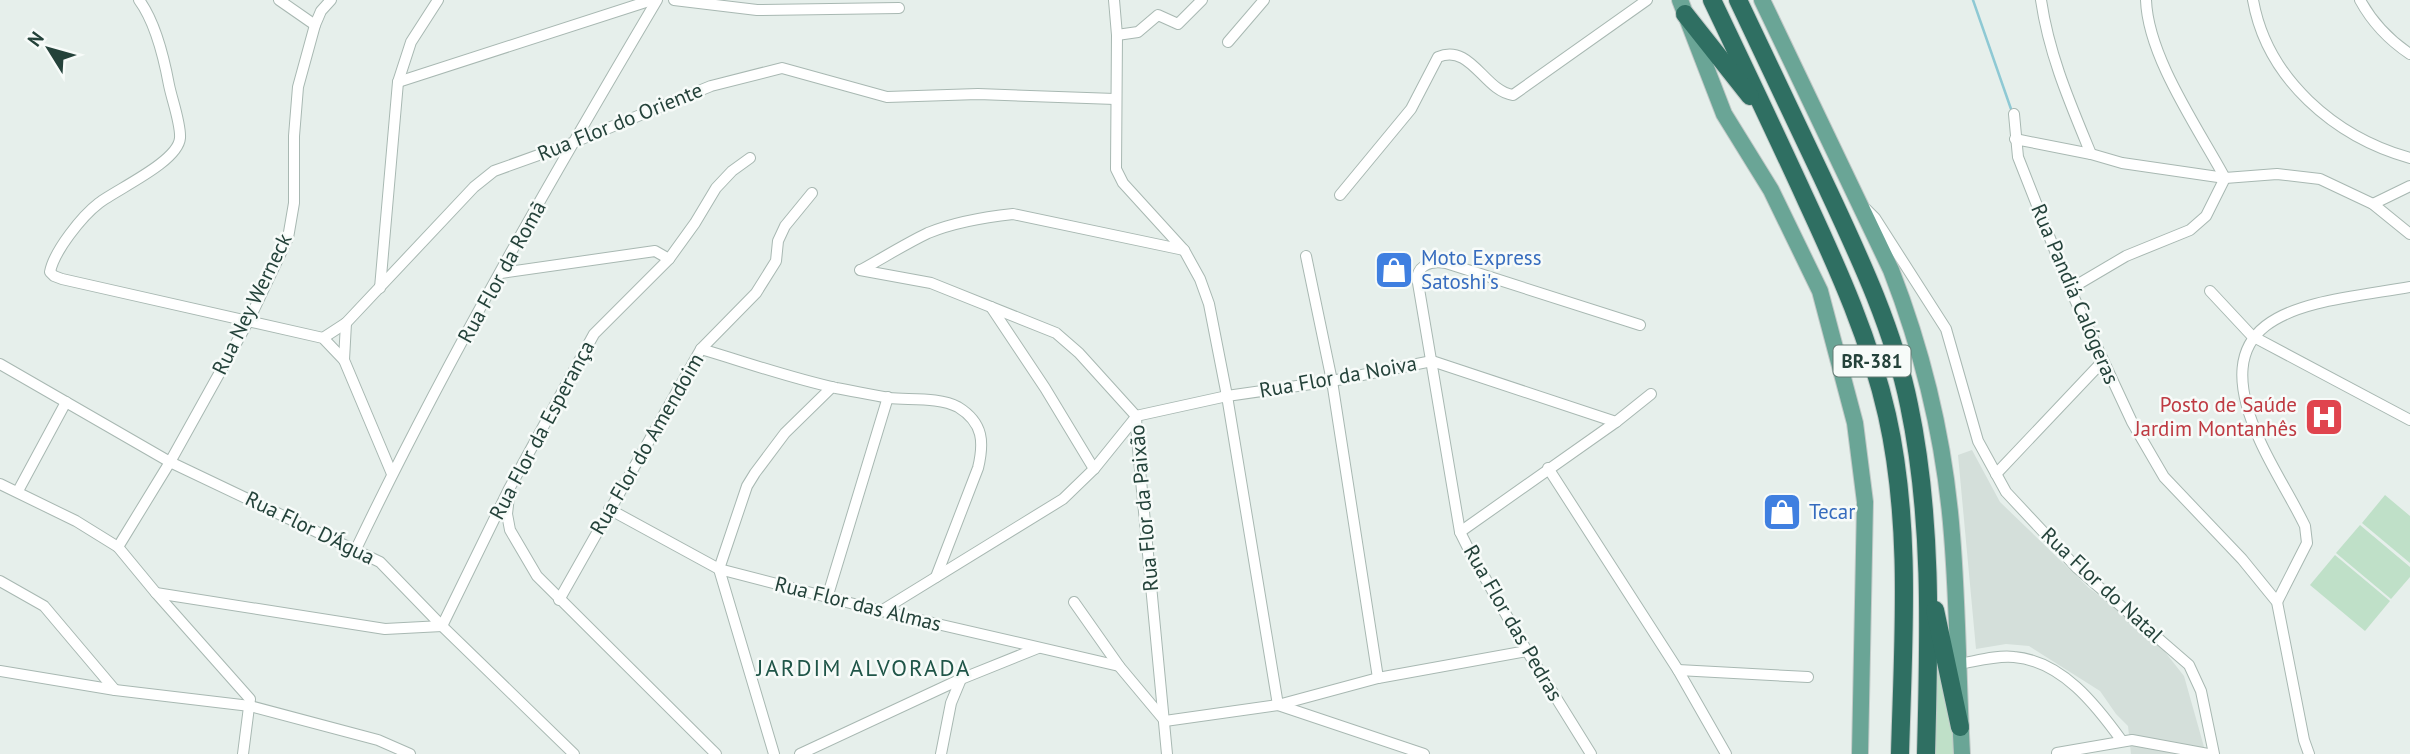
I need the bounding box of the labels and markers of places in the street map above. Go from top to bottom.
place label: Moto Express Satoshi's [1421,244,1542,295]
shop icon: Moto Express Satoshi's [1373,249,1415,291]
place label: Posto de Saúde Jardim Montanhês [2133,391,2297,442]
hospital icon: Posto de Saúde Jardim Montanhês [2303,396,2345,438]
shop icon: Tecar [1761,491,1803,533]
place label: Tecar [1809,498,1855,525]

